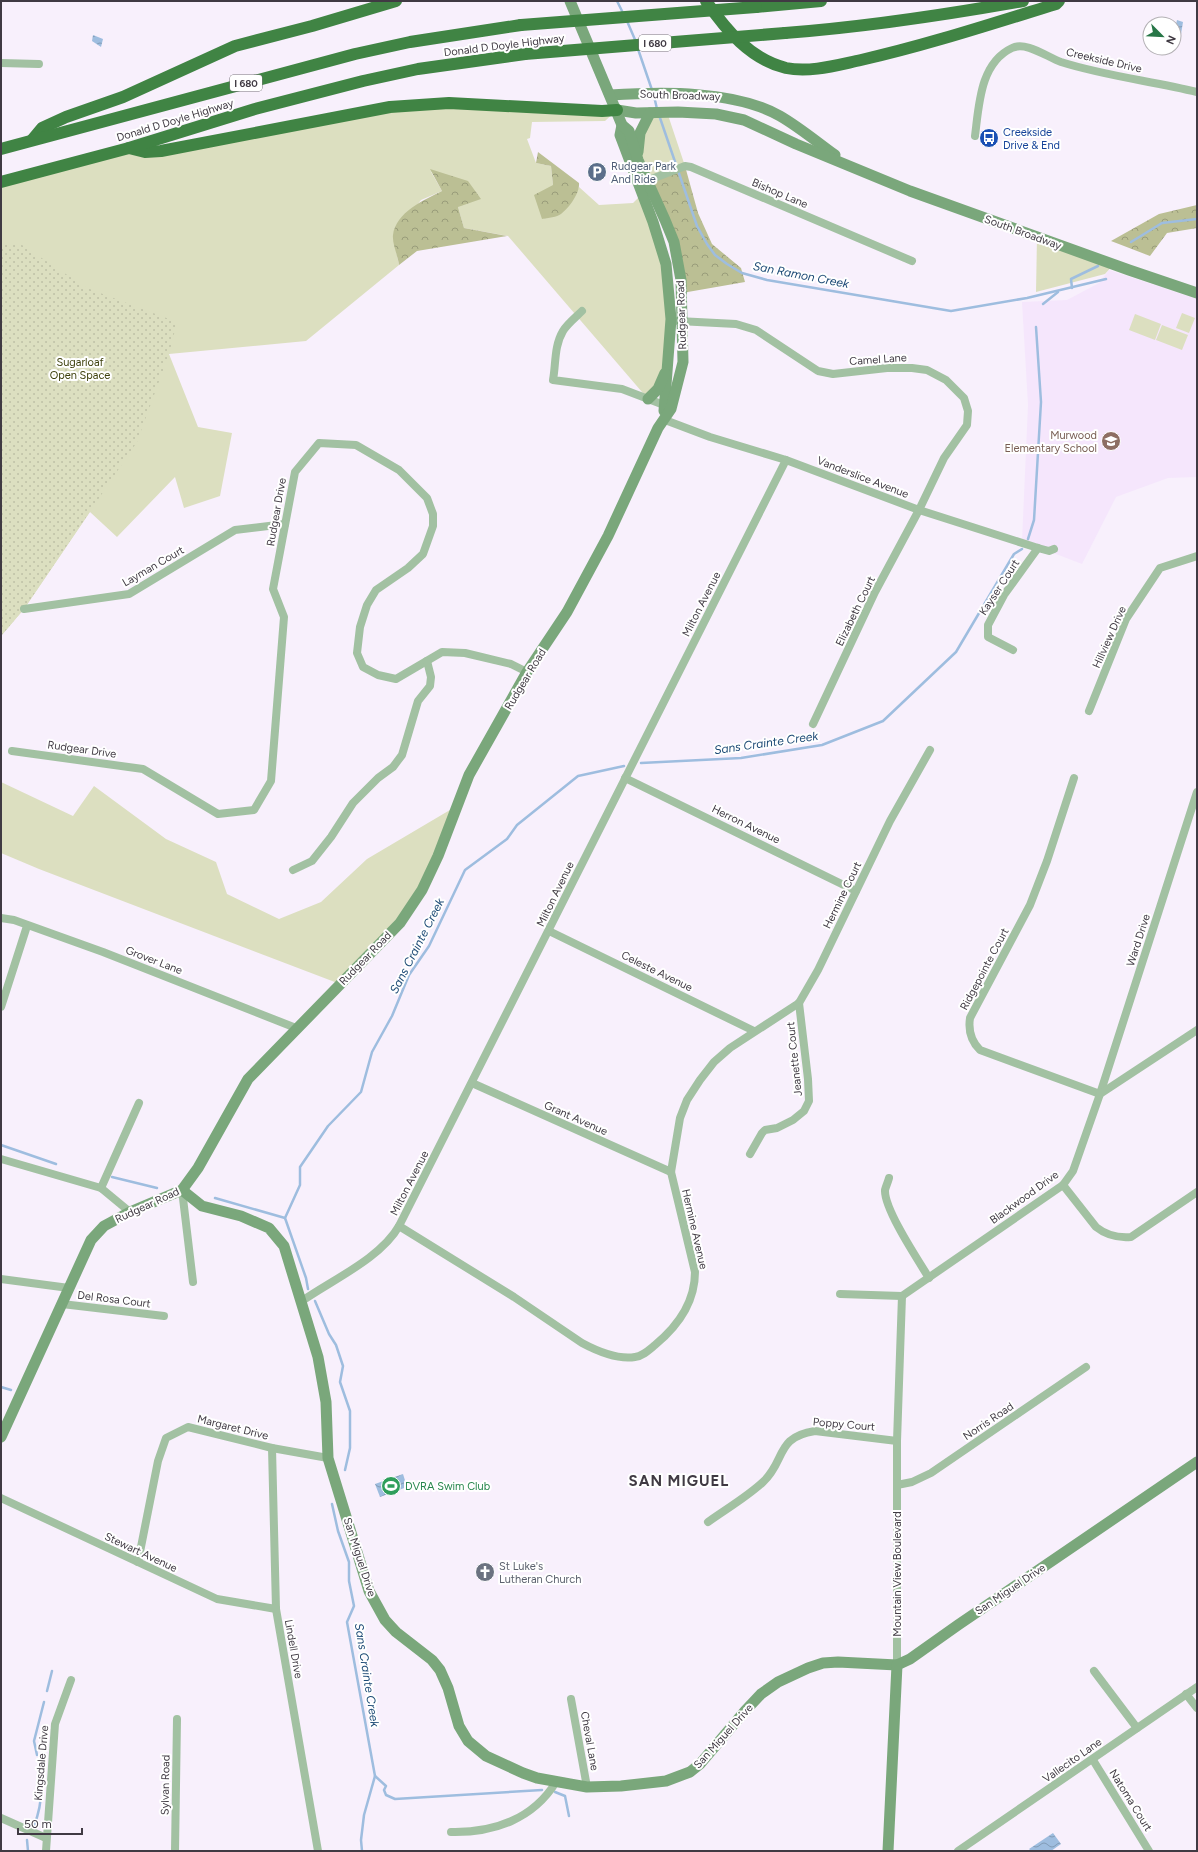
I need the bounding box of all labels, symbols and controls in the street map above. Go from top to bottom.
north arrow [1142,16,1182,56]
street label: Donald D Doyle Highway [443,32,565,59]
text: N [1163,33,1178,46]
road number: I 680 [639,35,671,51]
street label: Creekside Drive [1065,45,1143,76]
road number: I 680 [230,75,262,91]
street label: South Broadway [639,88,721,103]
street label: Donald D Doyle Highway [115,96,235,144]
place label: Creekside Drive & End [1003,126,1060,152]
bus stop icon: Creekside Drive & End [978,127,1000,149]
place label: Rudgear Park And Ride [611,160,677,186]
parking icon: Rudgear Park And Ride [586,161,608,183]
street label: Bishop Lane [750,176,810,211]
street label: South Broadway [983,213,1063,252]
water label: San Ramon Creek [752,259,851,291]
street label: Rudgear Road [674,280,689,350]
street label: Camel Lane [849,351,907,368]
park label: Sugarloaf Open Space [50,356,110,382]
place label: Murwood Elementary School [1005,429,1097,455]
school or university icon: Murwood Elementary School [1100,430,1122,452]
street label: Vanderslice Avenue [815,454,910,501]
street label: Rudgear Drive [264,477,289,547]
street label: Layman Court [120,544,186,589]
street label: Kayser Court [977,557,1022,618]
street label: Milton Avenue [680,570,723,639]
street label: Elizabeth Court [833,574,878,648]
street label: Hillview Drive [1090,604,1129,670]
street label: Rudgear Road [502,646,549,712]
water label: Sans Crainte Creek [713,729,820,757]
street label: Rudgear Drive [47,738,117,761]
street label: Herron Avenue [710,802,782,847]
street label: Milton Avenue [534,860,577,929]
street label: Hermine Court [821,860,864,931]
water label: Sans Crainte Creek [387,895,448,996]
street label: Ward Drive [1124,912,1153,968]
street label: Ridgepointe Court [957,926,1012,1013]
street label: Rudgear Road [337,929,394,988]
street label: Grover Lane [124,944,184,977]
street label: Celeste Avenue [619,949,694,994]
street label: Jeanette Court [784,1021,805,1097]
street label: Grant Avenue [542,1099,609,1138]
street label: Milton Avenue [388,1149,431,1218]
street label: Blackwood Drive [987,1168,1061,1227]
street label: Rudgear Road [113,1185,181,1226]
street label: Hermine Avenue [679,1188,710,1271]
street label: Del Rosa Court [77,1289,151,1310]
street label: Norris Road [961,1400,1016,1443]
street label: Margaret Drive [196,1412,270,1443]
street label: Poppy Court [812,1415,876,1434]
district label: SAN MIGUEL [629,1472,729,1490]
sports icon: DVRA Swim Club [380,1475,402,1497]
place label: DVRA Swim Club [405,1480,490,1493]
street label: Mountain View Boulevard [891,1511,904,1637]
street label: San Miguel Drive [341,1516,378,1598]
street label: Stewart Avenue [102,1530,179,1575]
place label: St Luke's Lutheran Church [499,1560,581,1586]
church icon: St Luke's Lutheran Church [474,1561,496,1583]
street label: San Miguel Drive [973,1561,1048,1618]
street label: Lindell Drive [282,1618,305,1680]
water label: Sans Crainte Creek [352,1622,382,1729]
street label: San Miguel Drive [691,1701,756,1771]
street label: Cheval Lane [578,1711,601,1772]
street label: Kingsdale Drive [32,1725,51,1801]
street label: Vallecito Lane [1040,1735,1104,1785]
street label: Sylvan Road [158,1755,173,1815]
street label: Natoma Court [1106,1767,1155,1834]
scale bar [18,1810,82,1836]
text: 50 m [24,1817,52,1831]

